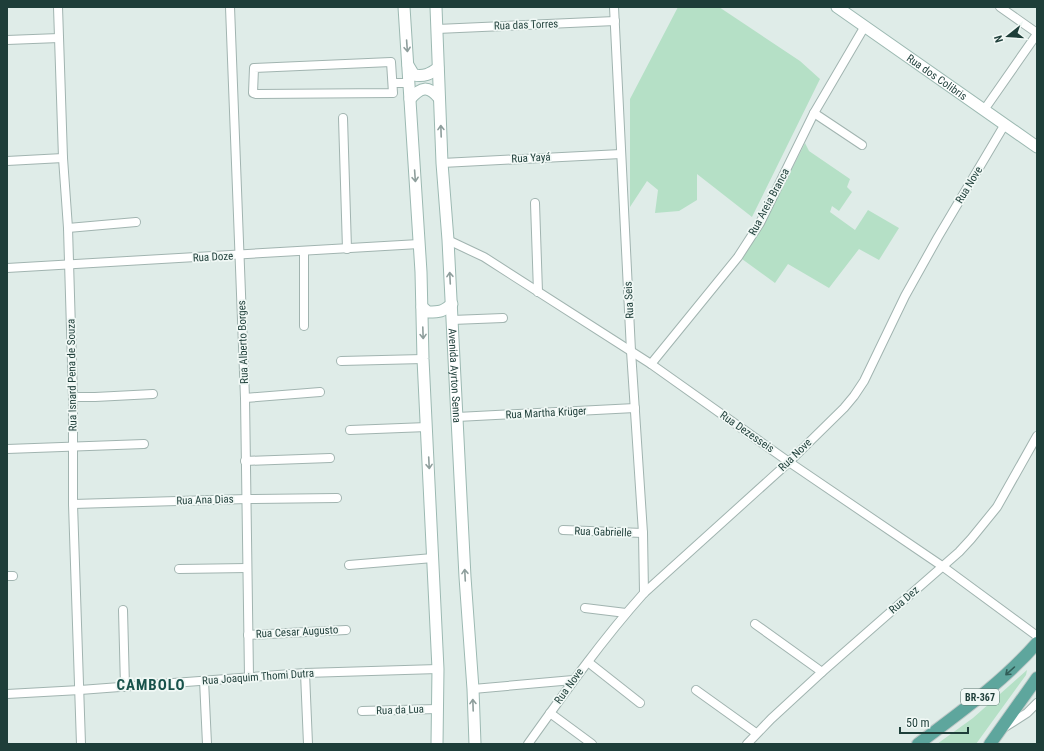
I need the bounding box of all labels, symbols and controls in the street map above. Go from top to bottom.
north arrow [988,16,1028,56]
street label: Rua das Torres [494,17,558,33]
text: N [992,33,1006,44]
one-way arrow [403,39,410,52]
street label: Rua dos Colibris [904,51,970,103]
one-way arrow [437,125,444,138]
street label: Rua Yayá [511,150,551,166]
street label: Rua Nove [953,164,985,206]
street label: Rua Areia Branca [746,166,792,238]
one-way arrow [411,169,418,182]
street label: Rua Doze [192,249,234,265]
one-way arrow [447,272,454,285]
street label: Rua Seis [622,281,636,319]
street label: Rua Alberto Borges [235,300,251,384]
street label: Rua Isnard Pena de Souza [65,319,79,431]
one-way arrow [419,326,427,339]
street label: Avenida Ayrton Senna [446,328,464,423]
street label: Rua Martha Krüger [505,404,587,422]
street label: Rua Dezesseis [717,409,777,455]
street label: Rua Nove [776,436,814,474]
one-way arrow [425,456,432,469]
street label: Rua Ana Dias [176,493,234,507]
street label: Rua Gabrielle [574,525,632,539]
one-way arrow [462,569,469,582]
street label: Rua Dez [886,583,922,616]
street label: Rua Cesar Augusto [255,623,339,641]
street label: Rua Nove [552,666,586,706]
street label: Rua Joaquim Thomi Dutra [202,667,314,687]
one-way arrow [1005,667,1015,676]
district label: CAMBOLO [116,676,186,694]
road number: BR-367 [961,689,999,705]
one-way arrow [470,699,477,712]
street label: Rua da Lua [376,703,424,717]
scale bar [900,709,968,735]
text: 50 m [906,716,930,730]

